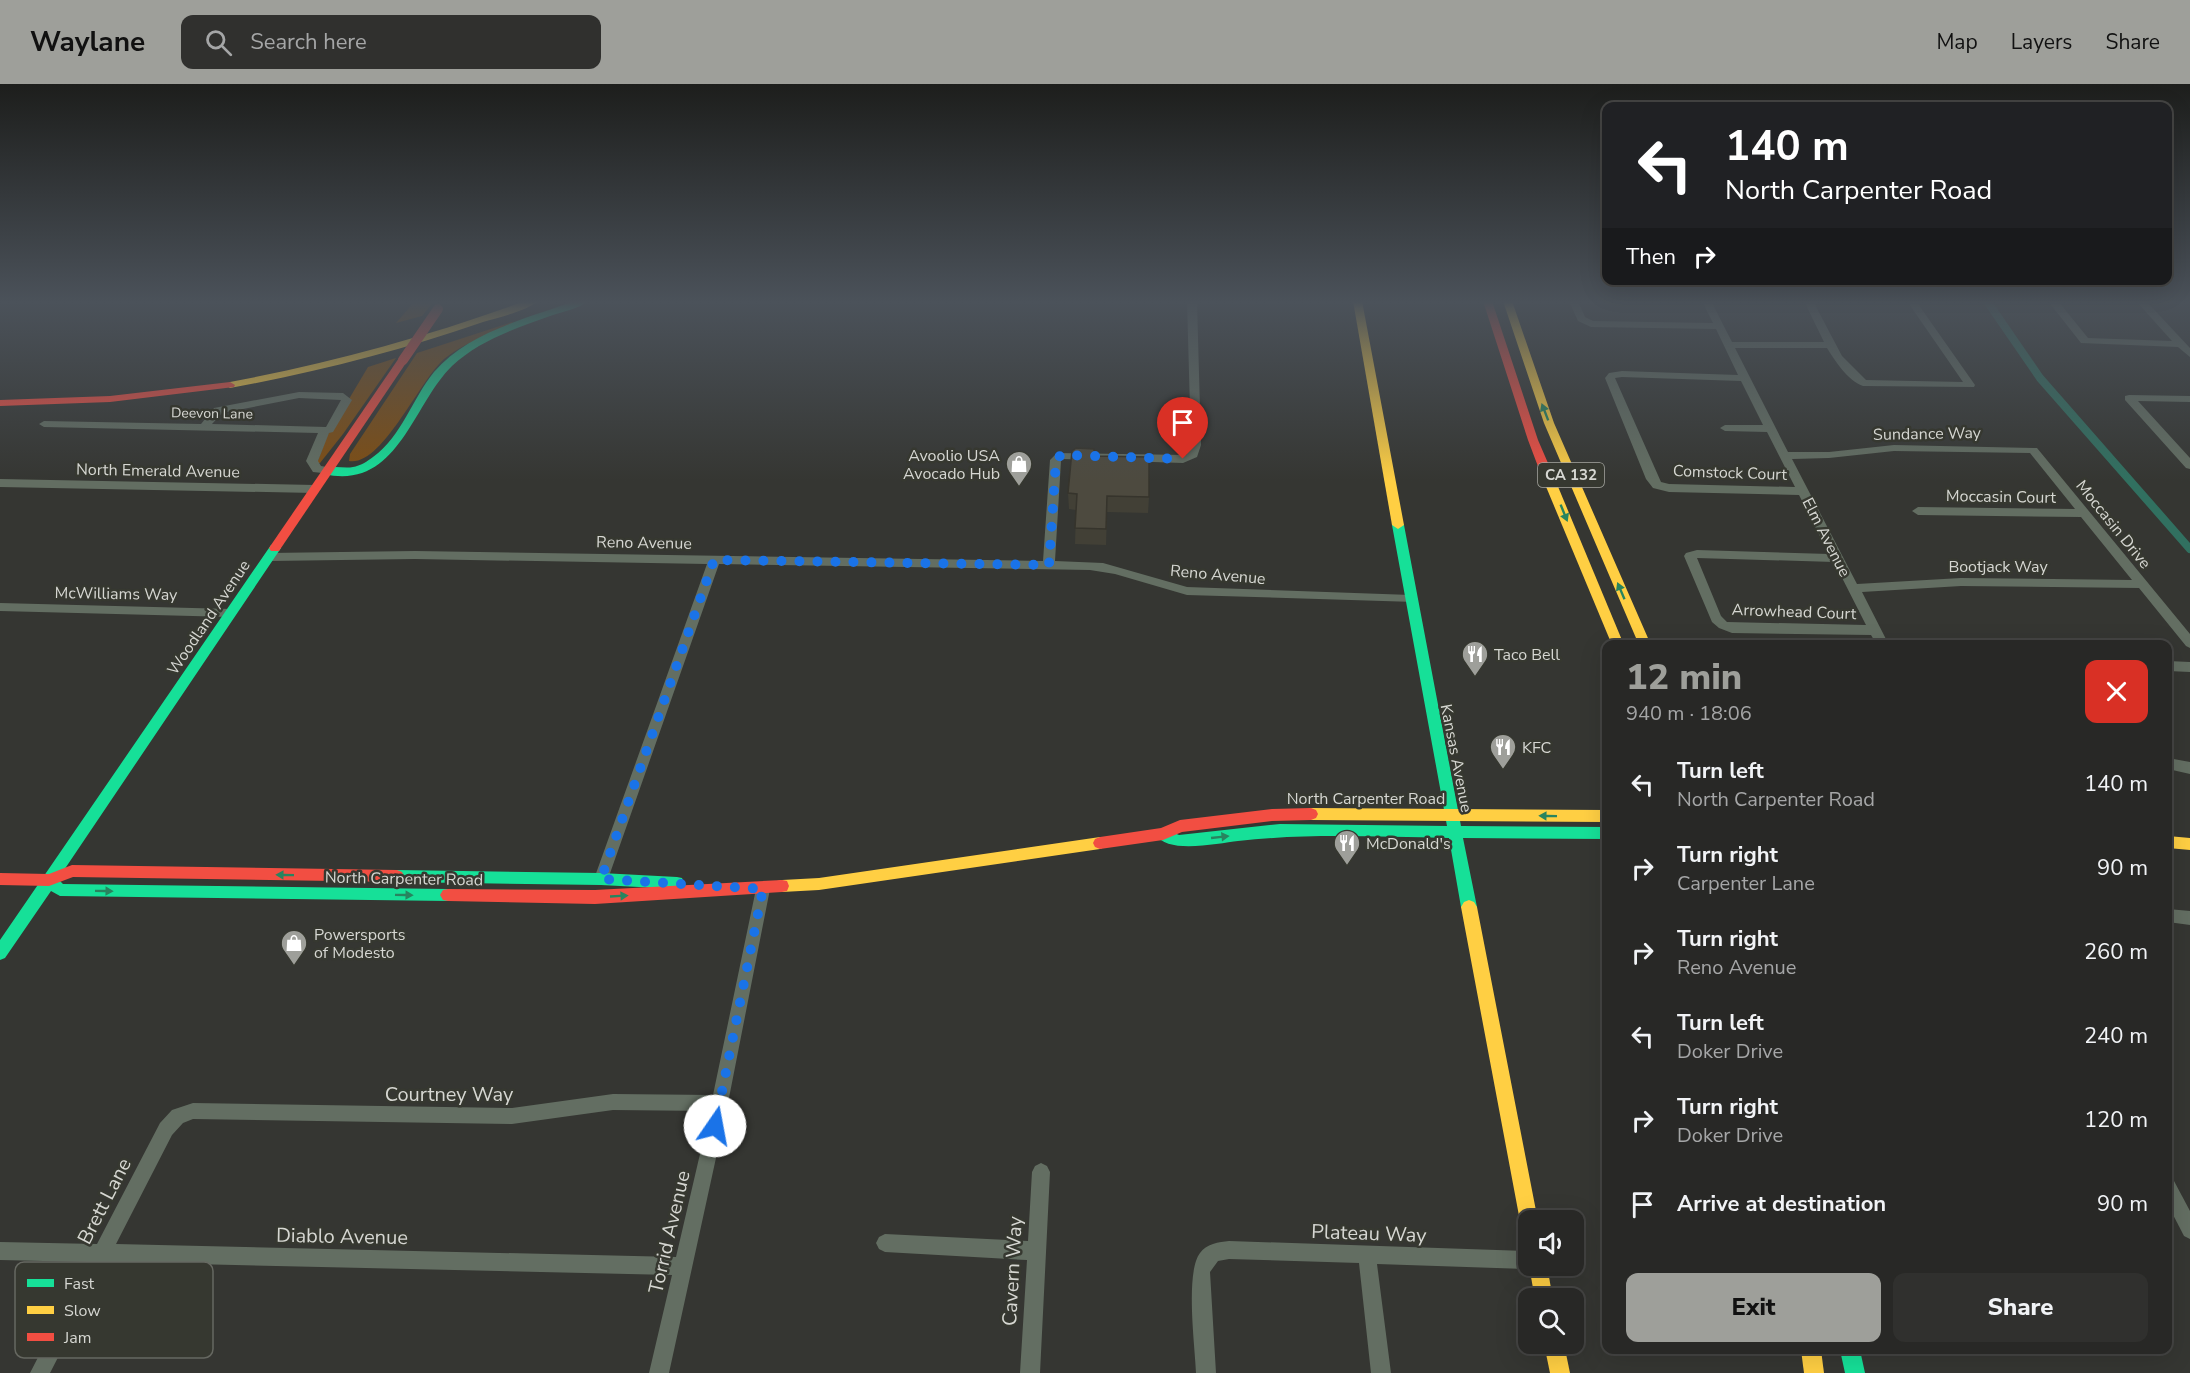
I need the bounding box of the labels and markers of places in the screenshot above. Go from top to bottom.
pin [1157,397,1208,459]
place label: Avoolio USA Avocado Hub [903,445,1000,485]
shop icon: Avoolio USA Avocado Hub [1004,449,1034,487]
restaurant icon: Taco Bell [1460,639,1490,677]
place label: Taco Bell [1494,644,1560,666]
restaurant icon: KFC [1488,732,1518,770]
place label: KFC [1522,737,1552,759]
restaurant icon: McDonald's [1332,828,1362,866]
place label: McDonald's [1366,833,1451,855]
place label: Powersports of Modesto [314,924,405,964]
shop icon: Powersports of Modesto [279,928,309,966]

